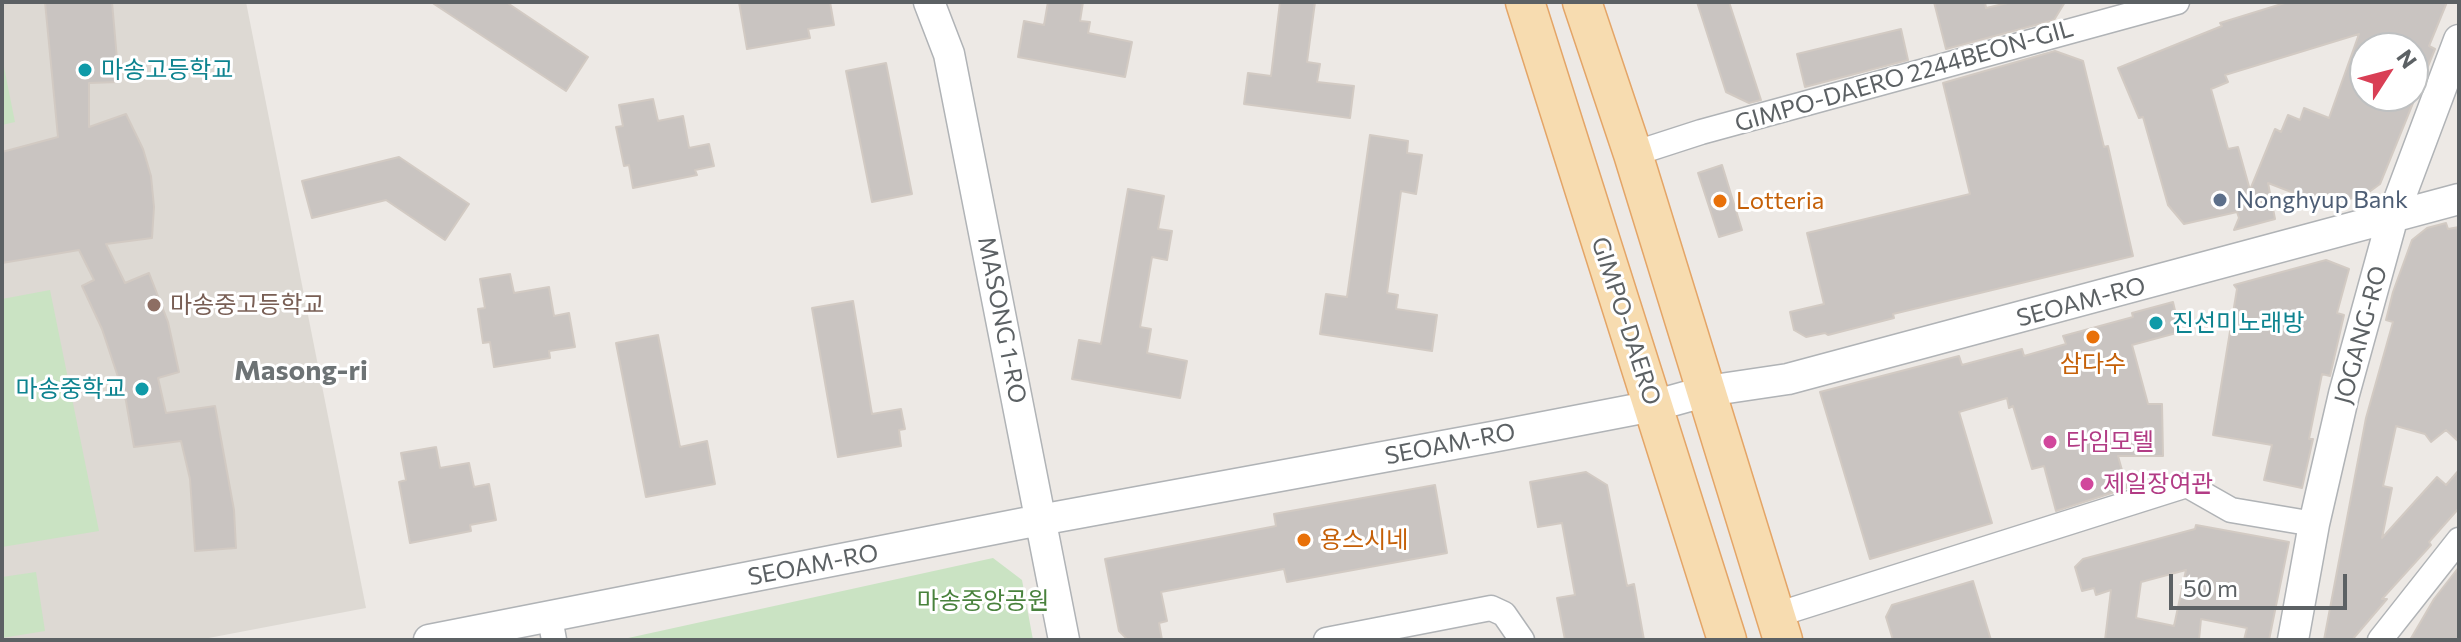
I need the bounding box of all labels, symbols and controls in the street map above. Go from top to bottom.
street label: GIMPO-DAERO 2244BEON-GIL [1732,14,2076,138]
north arrow [2349,32,2429,112]
text: N [2391,44,2423,73]
place label: 마송고등학교 [101,56,233,84]
marker: 마송고등학교 [76,61,94,79]
place label: Nonghyup Bank [2236,186,2408,214]
place label: Lotteria [1736,187,1824,215]
marker: Nonghyup Bank [2211,191,2229,209]
marker: Lotteria [1711,192,1729,210]
street label: GIMPO-DAERO [1585,233,1667,409]
street label: MASONG 1-RO [972,234,1032,406]
street label: JOGANG-RO [2329,263,2393,407]
street label: SEOAM-RO [2013,271,2149,333]
place label: 마송중고등학교 [170,291,325,319]
marker: 마송중고등학교 [145,296,163,314]
place label: 진선미노래방 [2172,309,2304,337]
marker: 진선미노래방 [2147,314,2165,332]
marker: 삼다수 [2084,328,2102,346]
place label: 삼다수 [2060,350,2126,378]
district label: Masong-ri [234,354,368,388]
place label: 마송중학교 [16,375,126,403]
marker: 마송중학교 [133,380,151,398]
street label: SEOAM-RO [1382,417,1518,471]
place label: 타임모텔 [2066,428,2154,456]
marker: 타임모텔 [2041,433,2059,451]
place label: 제일장여관 [2103,470,2213,498]
marker: 제일장여관 [2078,475,2096,493]
place label: 용스시네 [1320,526,1408,554]
marker: 용스시네 [1295,531,1313,549]
street label: SEOAM-RO [745,538,881,592]
scale bar [2173,558,2351,608]
text: 50 m [2183,573,2238,602]
park label: 마송중앙공원 [917,587,1049,615]

